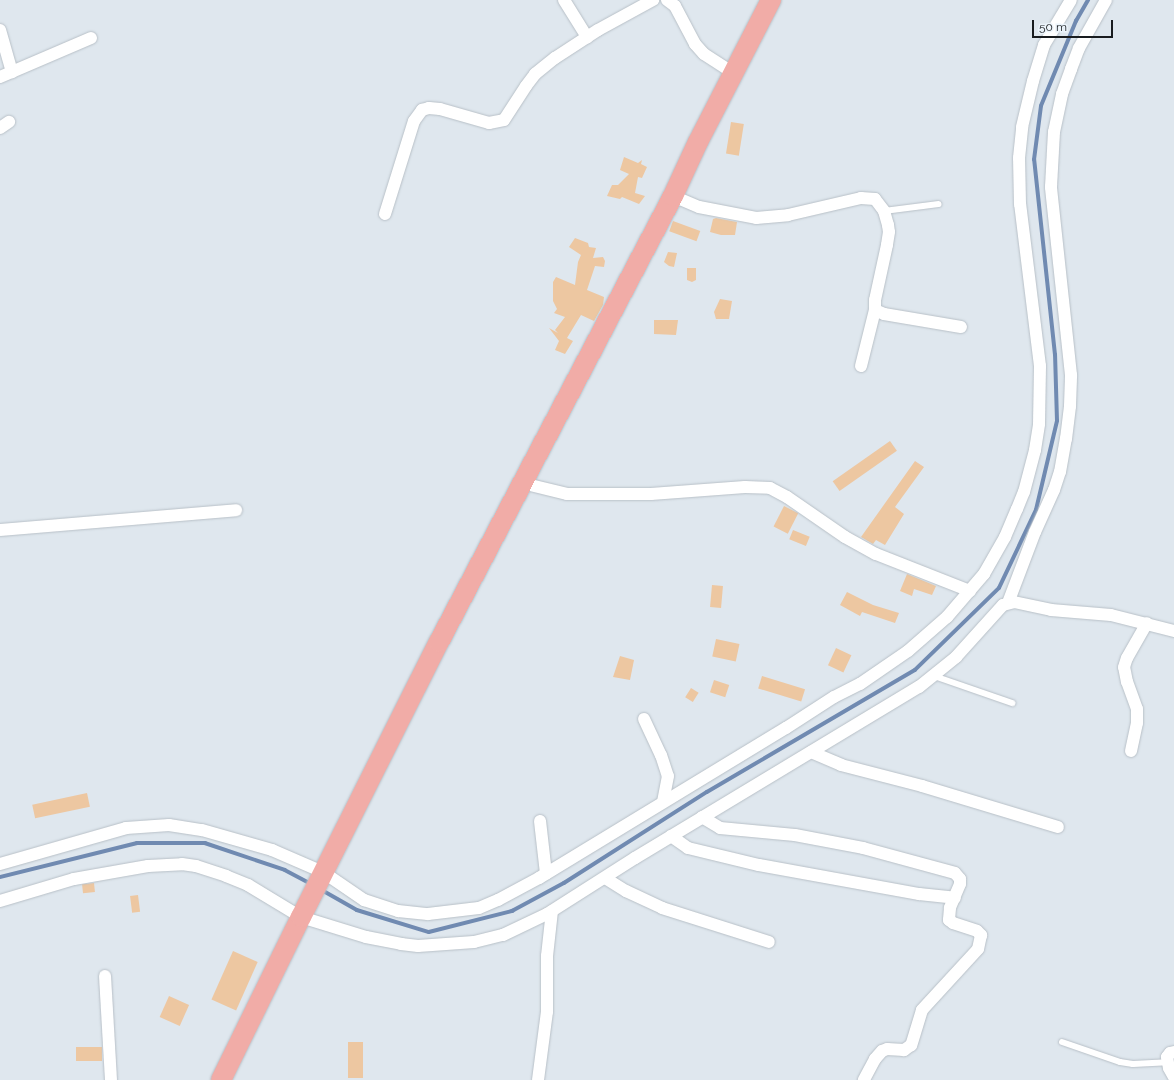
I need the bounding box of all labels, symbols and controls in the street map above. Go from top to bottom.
scale bar [1034,12,1115,38]
text: 50 m [1039,20,1067,34]

